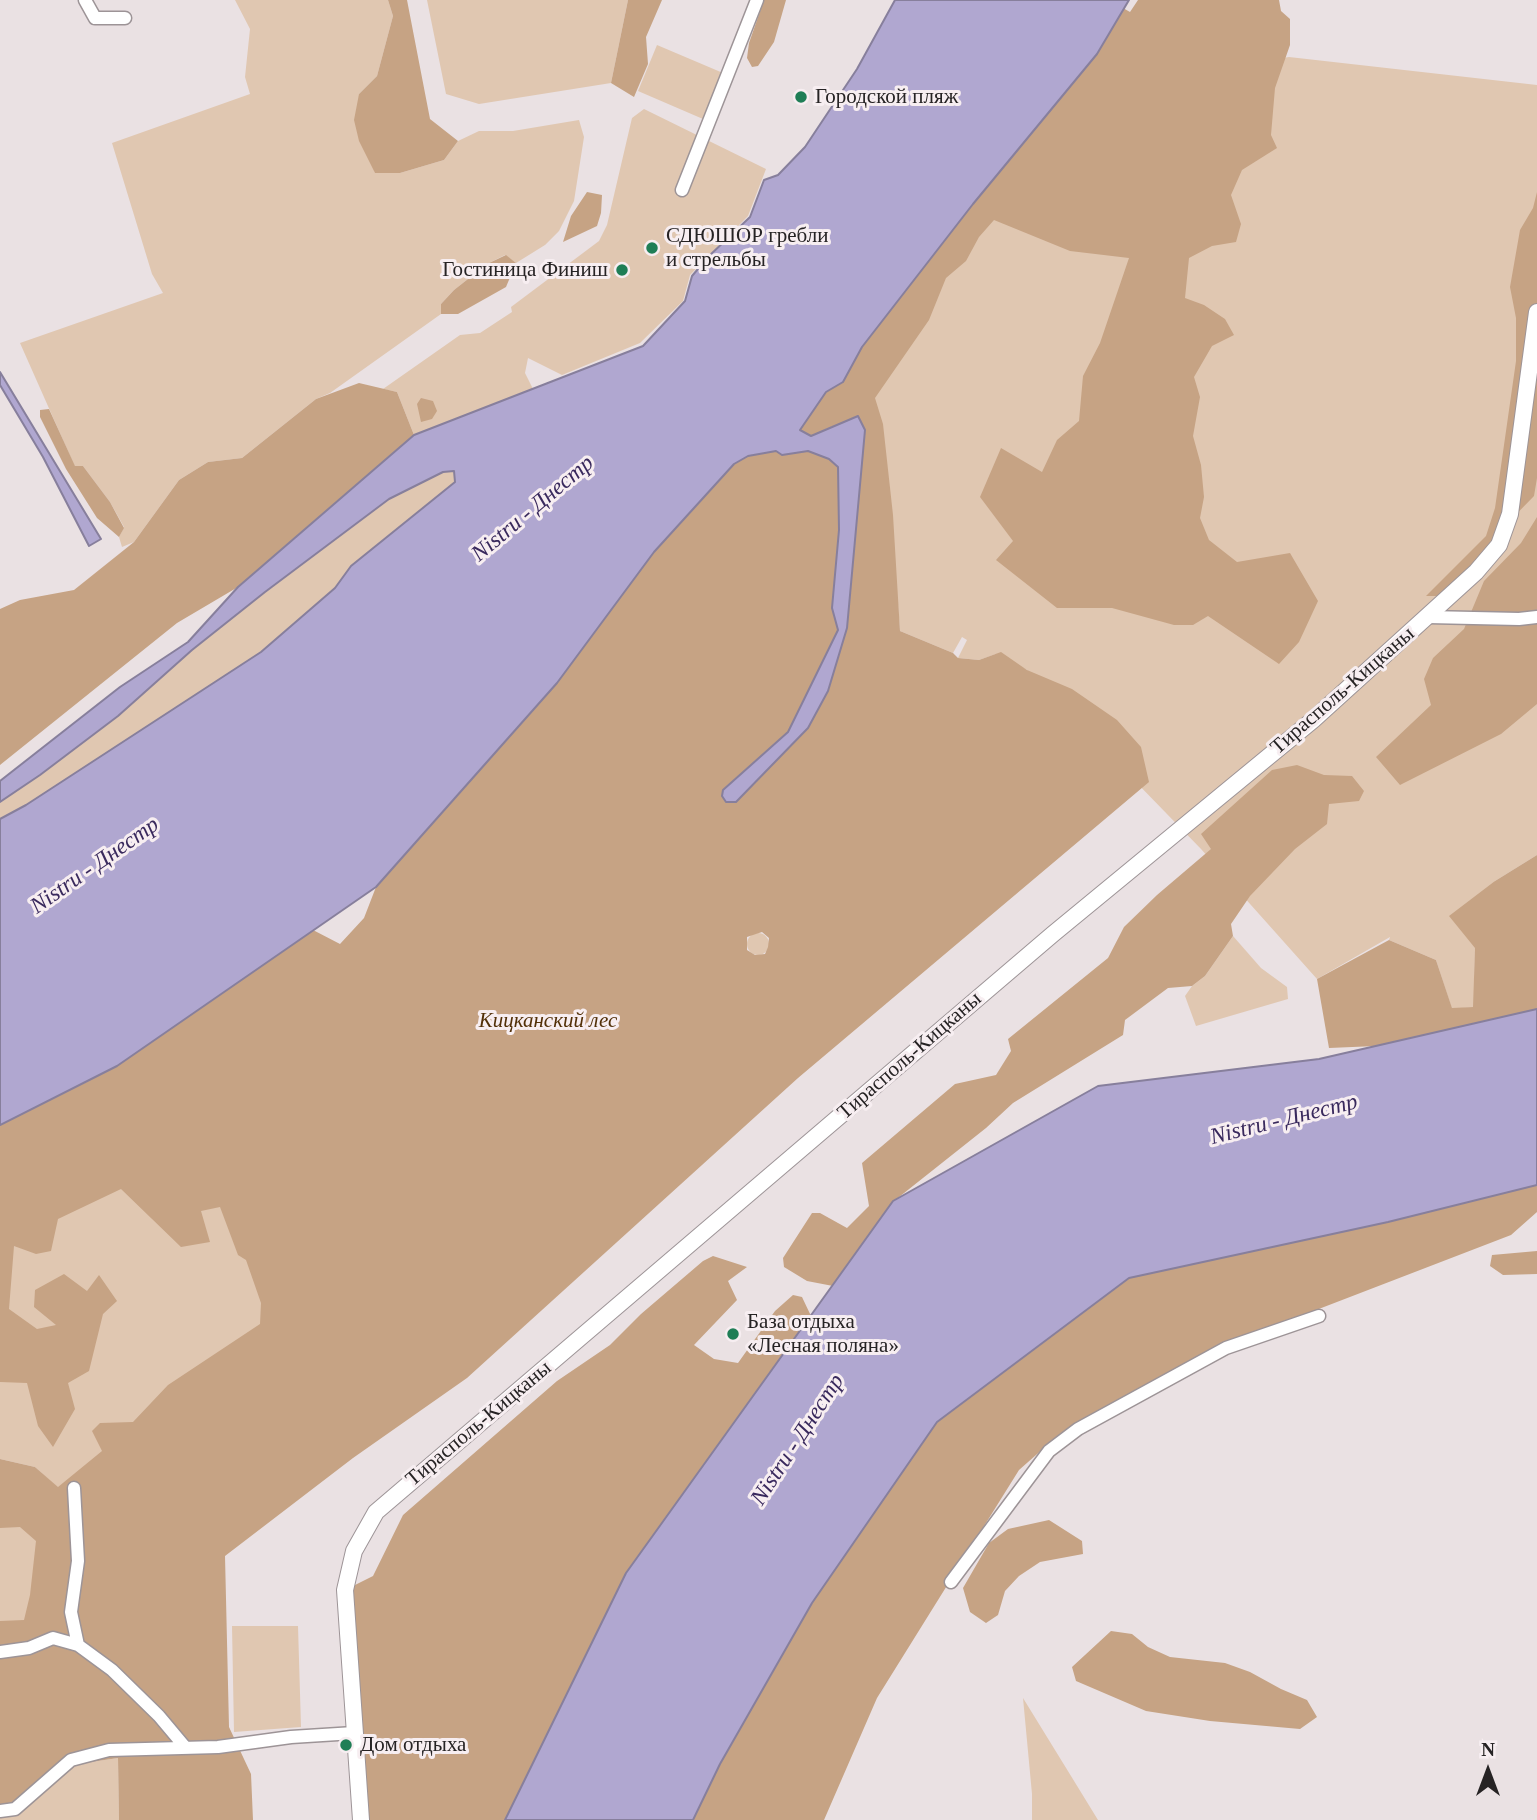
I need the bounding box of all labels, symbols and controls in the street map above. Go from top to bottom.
place label: Городской пляж [815,84,958,110]
marker: Городской пляж [793,89,809,105]
place label: СДЮШОР гребли и стрельбы [666,223,828,273]
marker: СДЮШОР гребли и стрельбы [644,240,660,256]
place label: Гостиница Финиш [442,257,608,283]
marker: Гостиница Финиш [614,262,630,278]
water label: Nistru - Днестр [466,450,600,568]
street label: Тирасполь-Кицканы [1266,622,1420,760]
water label: Nistru - Днестр [25,811,165,921]
street label: Тирасполь-Кицканы [833,987,987,1125]
park label: Кицканский лес [479,1008,617,1034]
water label: Nistru - Днестр [1207,1088,1361,1152]
place label: База отдыха «Лесная поляна» [747,1309,899,1359]
marker: База отдыха «Лесная поляна» [725,1326,741,1342]
street label: Тирасполь-Кицканы [401,1356,557,1492]
water label: Nistru - Днестр [745,1369,851,1511]
place label: Дом отдыха [360,1732,466,1758]
north arrow [1453,1736,1523,1806]
marker: Дом отдыха [338,1737,354,1753]
text: N [1481,1739,1495,1760]

